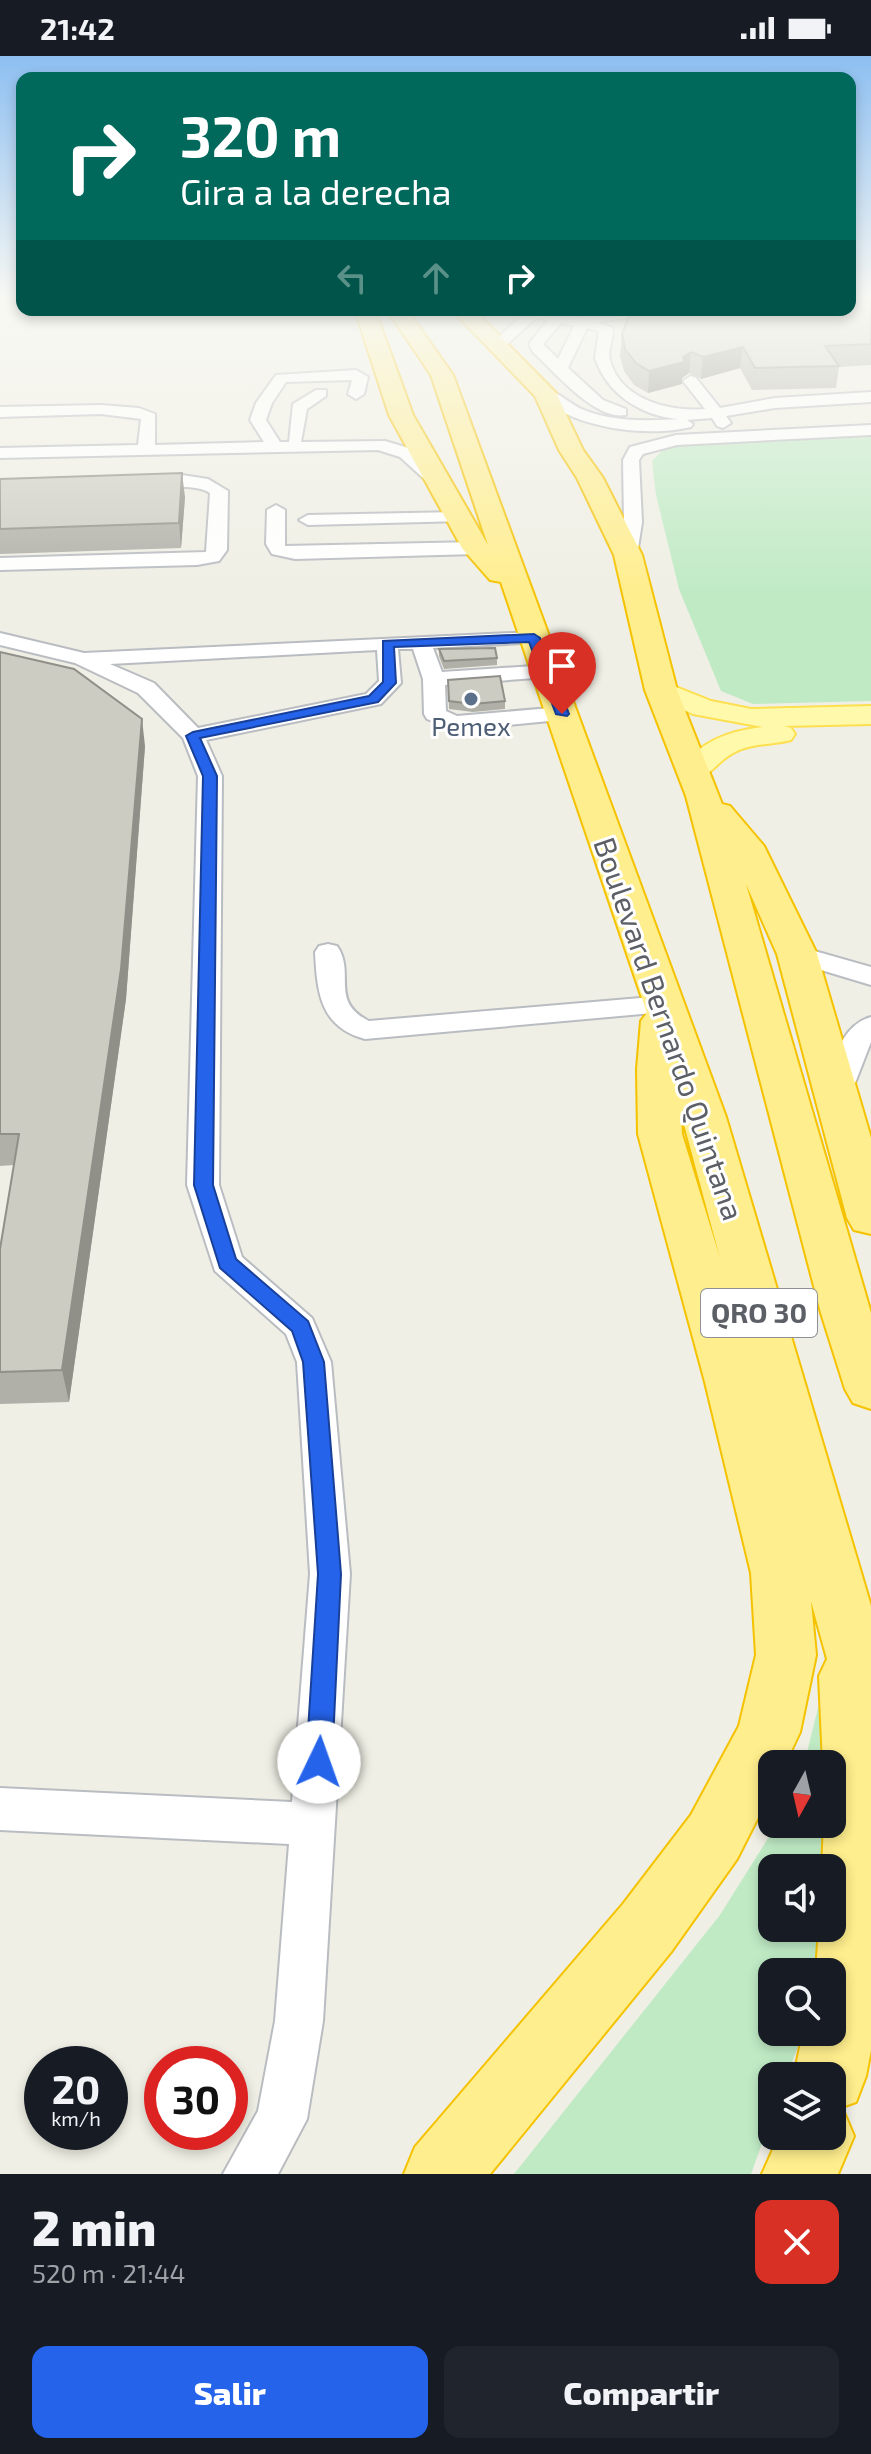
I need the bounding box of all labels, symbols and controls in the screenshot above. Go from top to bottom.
text: 21:42 [40,10,115,46]
text: 320 m [180,101,341,168]
icon: right [48,104,152,208]
text: Gira a la derecha [180,169,452,212]
icon: left [330,256,374,300]
icon: ahead [414,256,458,300]
icon: right [498,256,542,300]
pin [528,632,596,714]
icon: arrive [540,644,584,688]
marker: Pemex [462,690,480,708]
place label: Pemex [431,710,511,741]
street label: Boulevard Bernardo Quintana [587,832,752,1225]
road number: QRO 30 [701,1289,817,1337]
position arrow [277,1720,361,1804]
north arrow [758,1750,846,1838]
map controls [758,1750,846,2150]
button: sound [758,1854,846,1942]
button: search [758,1958,846,2046]
speed limit sign: 30 [144,2046,248,2150]
button: layers [758,2062,846,2150]
text: 20 [52,2064,100,2112]
text: km/h [51,2106,101,2130]
text: 2 min [32,2198,156,2256]
button: close [755,2200,839,2284]
text: 520 m · 21:44 [32,2257,186,2288]
button: Salir [32,2346,428,2438]
button: Compartir [444,2346,839,2438]

